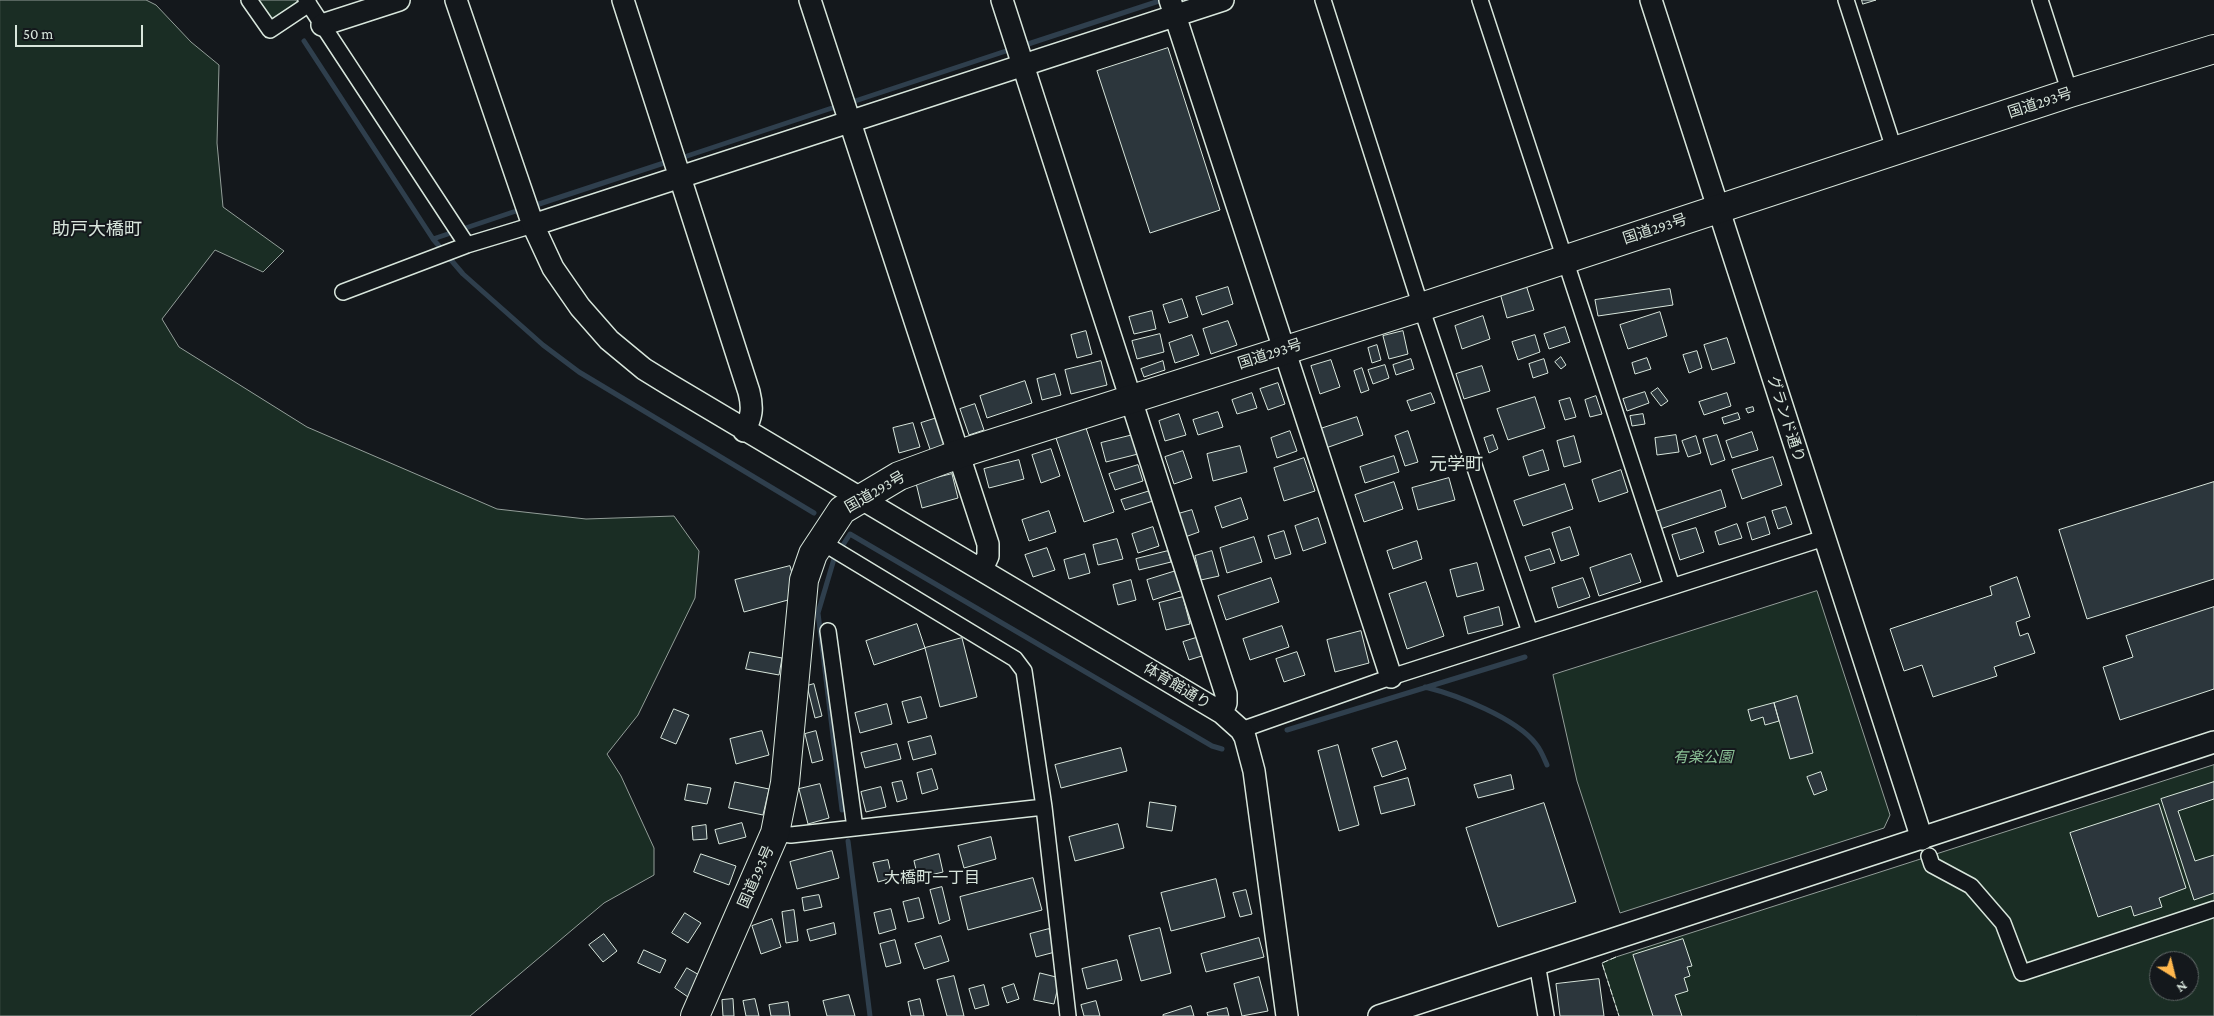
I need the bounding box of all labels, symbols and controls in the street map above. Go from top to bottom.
scale bar [18,15,145,47]
text: 50 m [23,26,53,42]
street label: 国道293号 [2006,84,2074,122]
street label: 国道293号 [1621,210,1689,248]
district label: 助戸大橋町 [52,218,142,240]
street label: 国道293号 [1236,335,1304,373]
street label: グランド通り [1764,373,1808,465]
district label: 元学町 [1429,453,1483,475]
street label: 国道293号 [842,468,908,516]
street label: 体育館通り [1140,659,1214,713]
park label: 有楽公園 [1673,748,1733,766]
street label: 国道293号 [734,843,778,911]
district label: 大橋町一丁目 [884,868,980,888]
north arrow [2149,951,2199,1001]
text: N [2174,978,2191,997]

